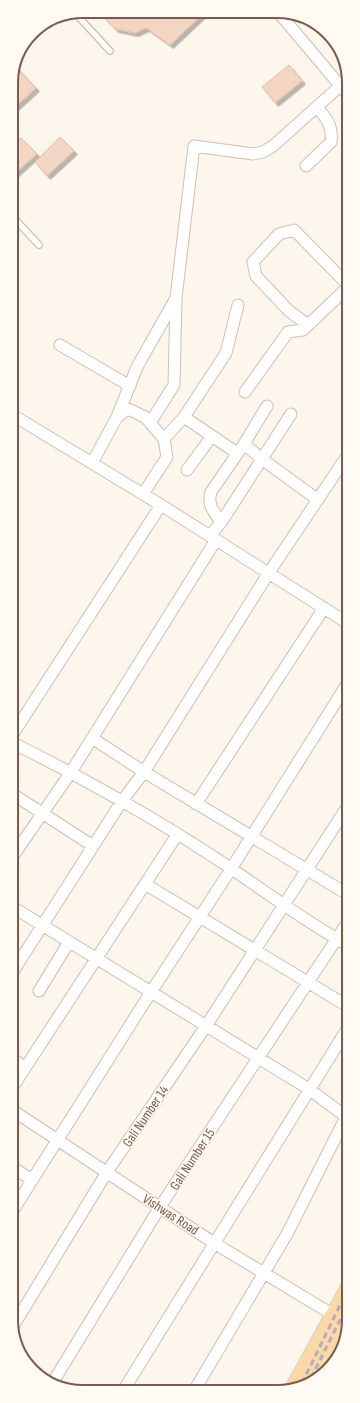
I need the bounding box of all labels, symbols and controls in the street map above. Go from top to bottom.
street label: Gali Number 14 [119,1082,172,1150]
street label: Gali Number 15 [166,1125,219,1193]
street label: Vishwas Road [139,1190,202,1239]

